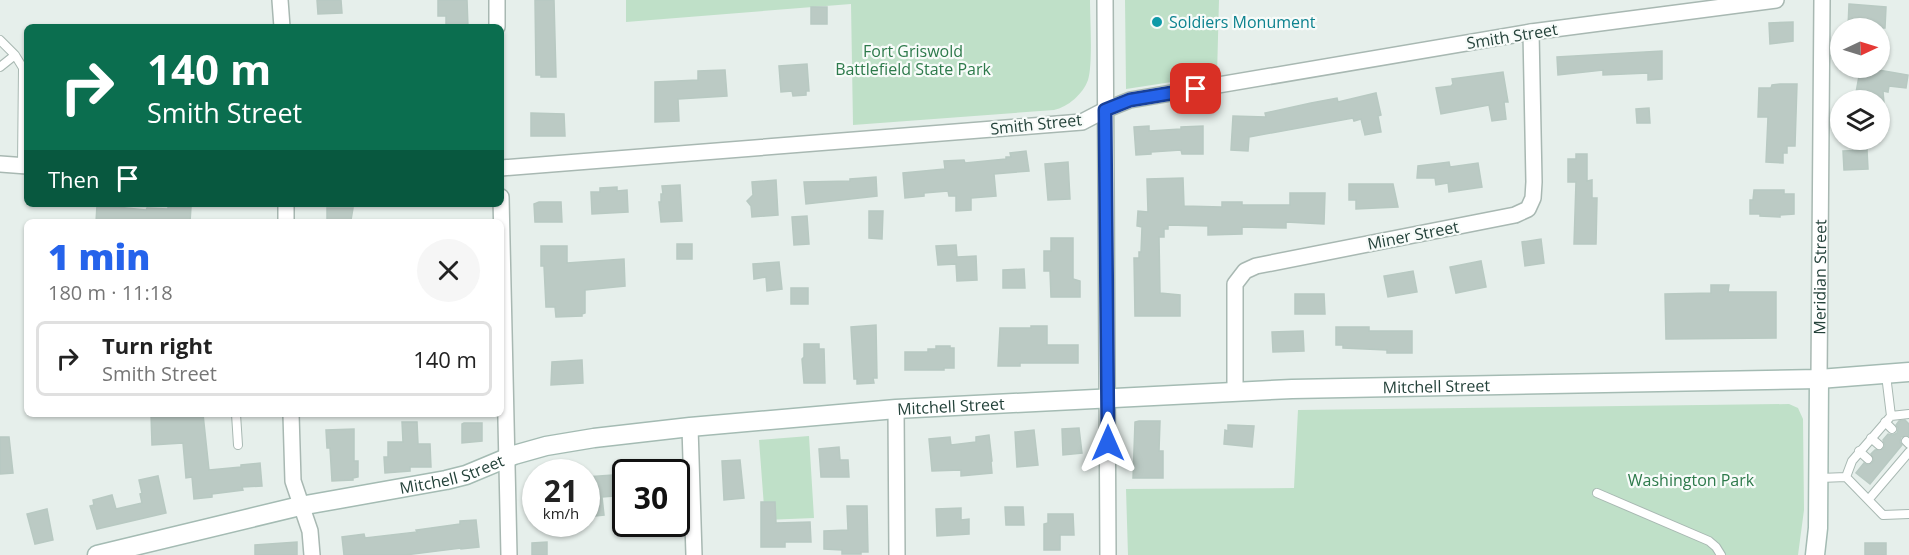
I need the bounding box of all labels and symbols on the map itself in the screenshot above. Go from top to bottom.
place label: Soldiers Monument [1169,11,1316,33]
marker: Soldiers Monument [1150,15,1164,29]
street label: Smith Street [1465,18,1559,54]
north arrow [1830,18,1890,78]
park label: Fort Griswold Battlefield State Park [835,40,991,80]
pin [1170,63,1221,114]
street label: Smith Street [989,108,1083,140]
street label: Miner Street [1365,215,1461,255]
street label: Meridian Street [1808,219,1831,335]
street label: Mitchell Street [1382,374,1491,398]
street label: Mitchell Street [897,393,1005,420]
position arrow [1076,411,1140,475]
street label: Mitchell Street [398,449,507,499]
speed limit sign: 30 [612,459,690,537]
park label: Washington Park [1628,469,1755,491]

